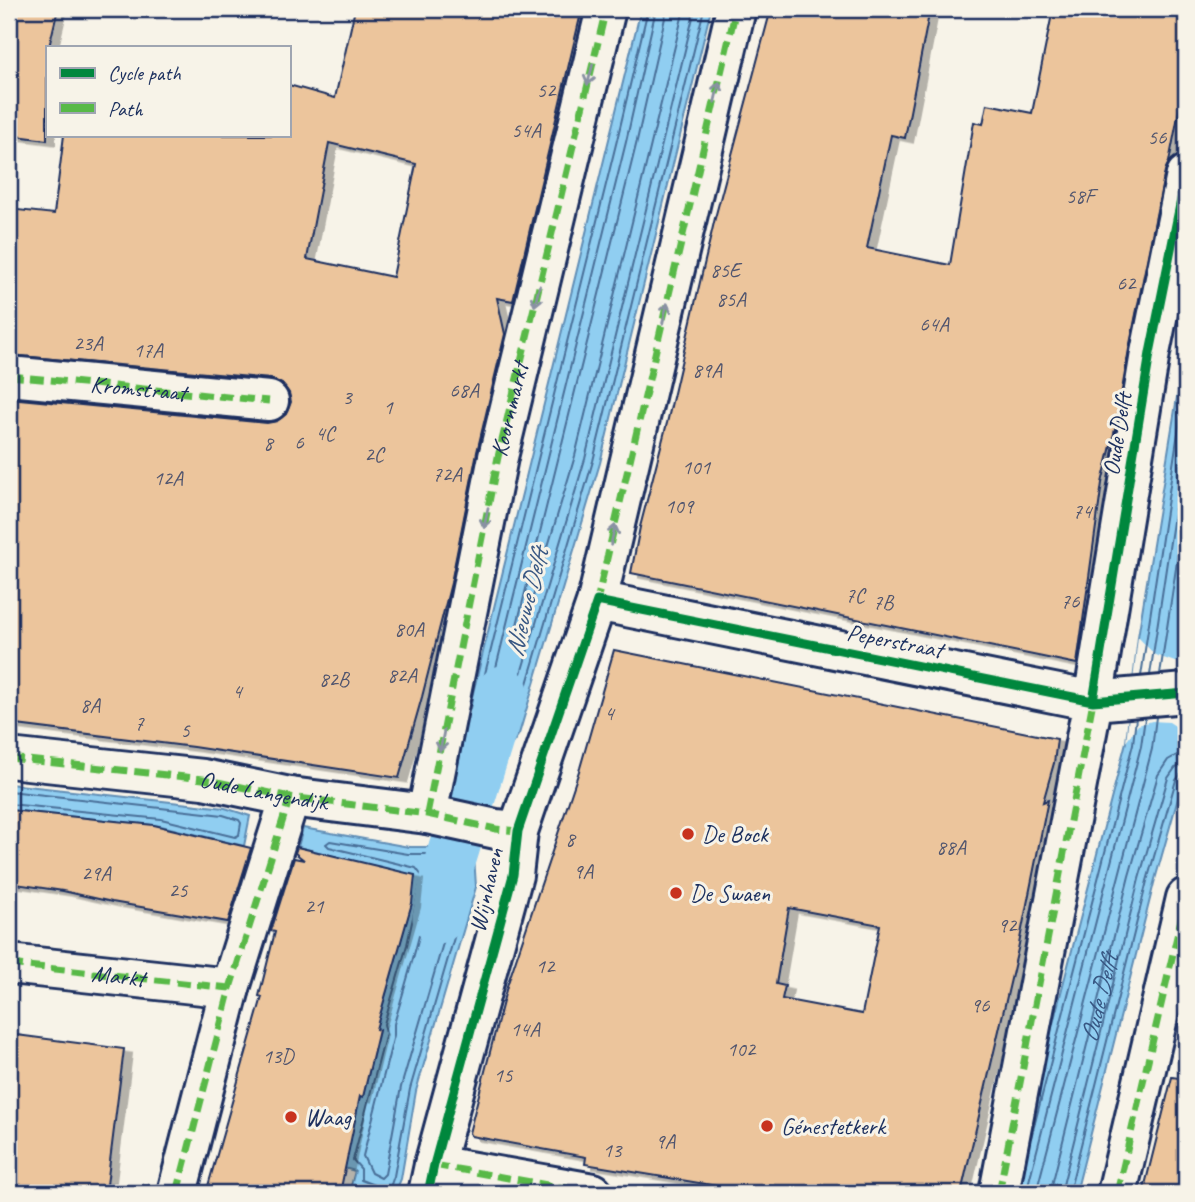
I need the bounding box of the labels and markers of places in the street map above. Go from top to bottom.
place label: De Bock [702,819,770,849]
marker: De Bock [680,826,696,842]
place label: De Swaen [690,878,770,908]
marker: De Swaen [668,885,684,901]
place label: Waag [305,1102,352,1132]
marker: Waag [283,1109,299,1125]
place label: Génestetkerk [781,1111,887,1141]
marker: Génestetkerk [759,1118,775,1134]

